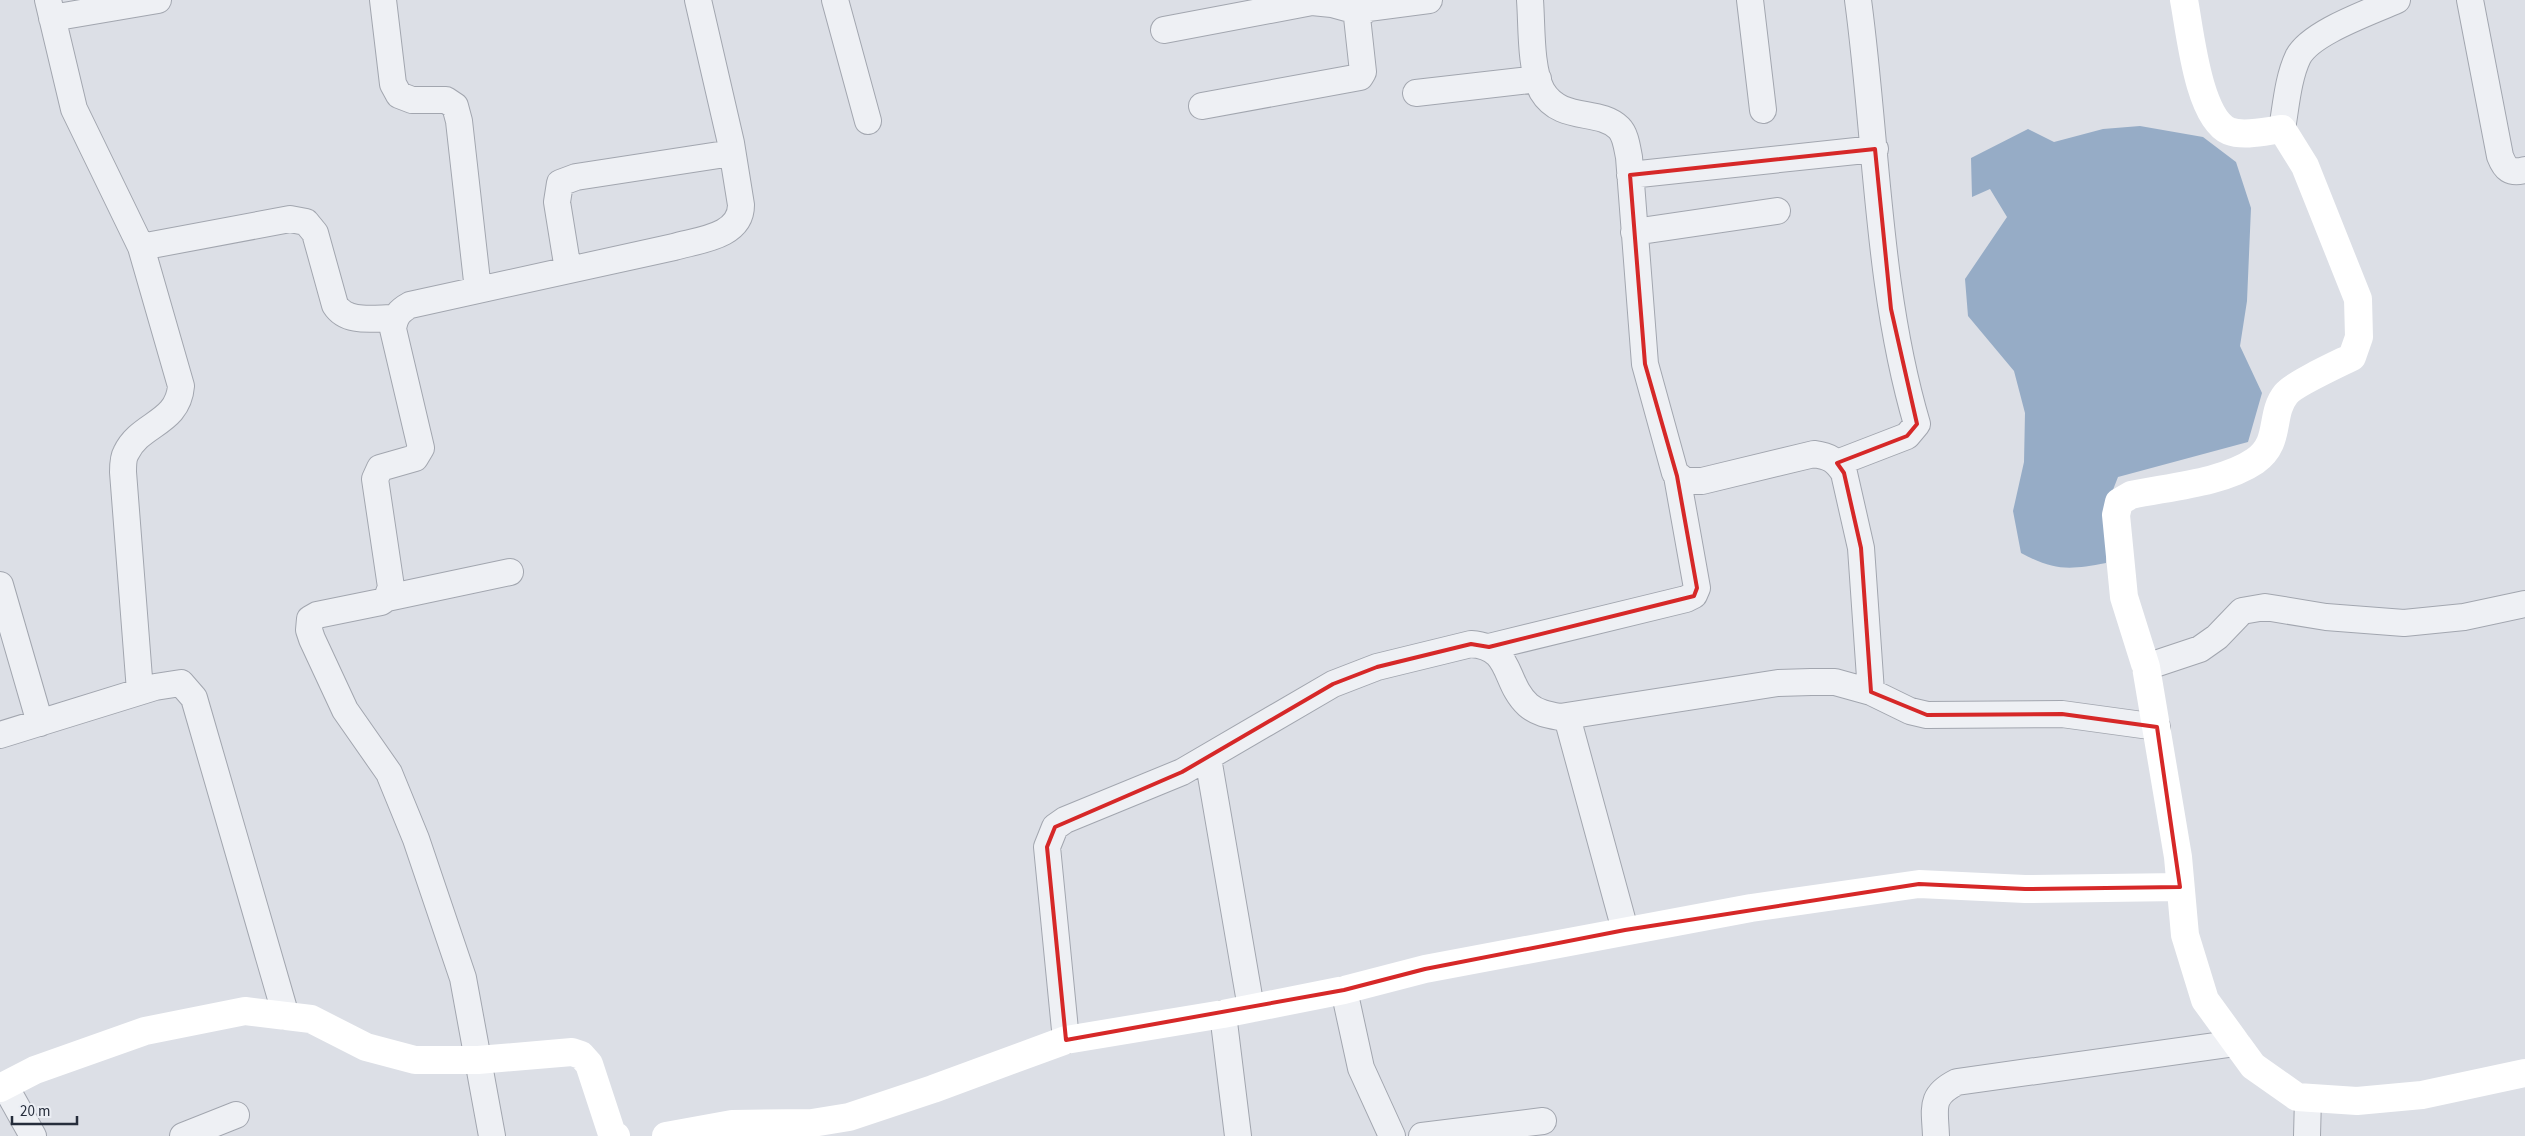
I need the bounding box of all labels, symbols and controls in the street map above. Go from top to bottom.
scale bar [12,1094,78,1126]
text: 20 m [20,1101,50,1122]

